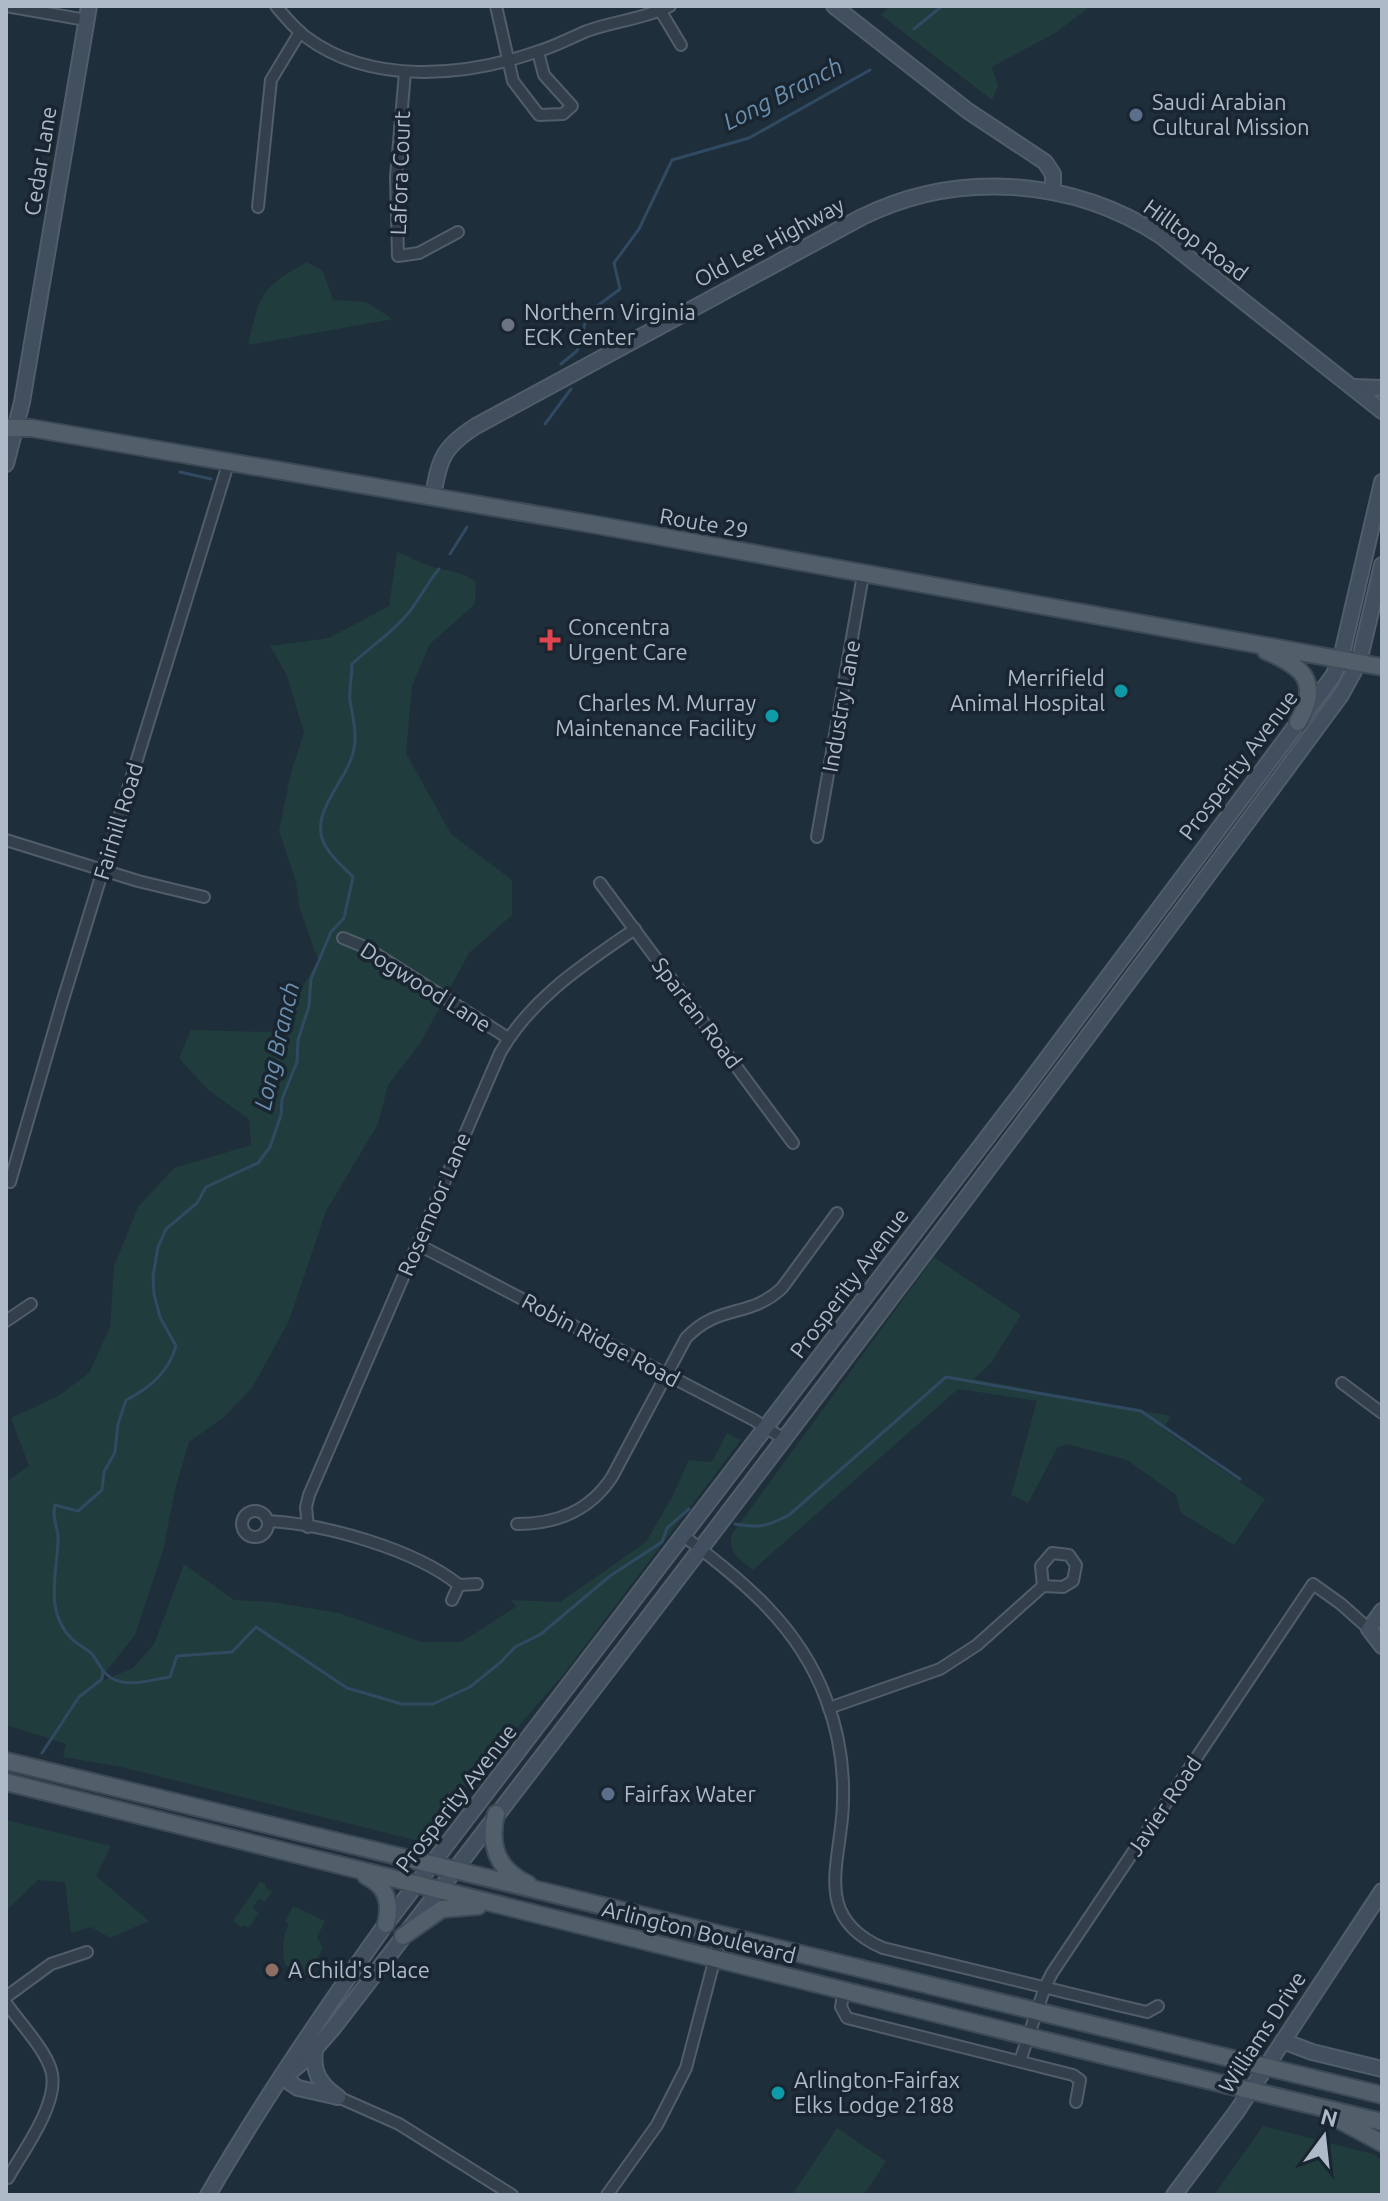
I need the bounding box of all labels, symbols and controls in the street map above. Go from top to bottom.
water label: Long Branch [719,52,847,135]
place label: Saudi Arabian Cultural Mission [1152,89,1310,139]
street label: Cedar Lane [19,104,60,217]
marker: Saudi Arabian Cultural Mission [1127,106,1145,124]
street label: Lafora Court [385,110,414,236]
street label: Old Lee Highway [690,191,848,292]
street label: Hilltop Road [1139,194,1253,286]
place label: Northern Virginia ECK Center [524,299,696,349]
marker: Northern Virginia ECK Center [499,316,517,334]
street label: Route 29 [658,502,750,543]
place label: Concentra Urgent Care [568,614,688,664]
marker: Concentra Urgent Care [539,629,561,651]
street label: Industry Lane [817,638,864,774]
place label: Merrifield Animal Hospital [950,665,1105,715]
marker: Merrifield Animal Hospital [1112,682,1130,700]
street label: Prosperity Avenue [1173,685,1302,845]
place label: Charles M. Murray Maintenance Facility [555,690,756,740]
marker: Charles M. Murray Maintenance Facility [763,707,781,725]
street label: Fairhill Road [88,759,147,882]
street label: Dogwood Lane [356,937,496,1037]
street label: Spartan Road [648,952,747,1073]
water label: Long Branch [249,979,304,1112]
street label: Rosemoor Lane [392,1128,475,1279]
street label: Prosperity Avenue [784,1203,913,1363]
street label: Robin Ridge Road [518,1287,684,1392]
street label: Prosperity Avenue [390,1719,521,1877]
street label: Javier Road [1121,1751,1206,1860]
place label: Fairfax Water [624,1781,757,1806]
marker: Fairfax Water [599,1785,617,1803]
street label: Arlington Boulevard [600,1895,798,1968]
place label: A Child's Place [288,1957,430,1982]
marker: A Child's Place [263,1961,281,1979]
street label: Williams Drive [1213,1966,1310,2097]
place label: Arlington-Fairfax Elks Lodge 2188 [794,2067,960,2117]
marker: Arlington-Fairfax Elks Lodge 2188 [769,2084,787,2102]
north arrow [1284,2097,1364,2177]
text: N [1318,2103,1340,2131]

